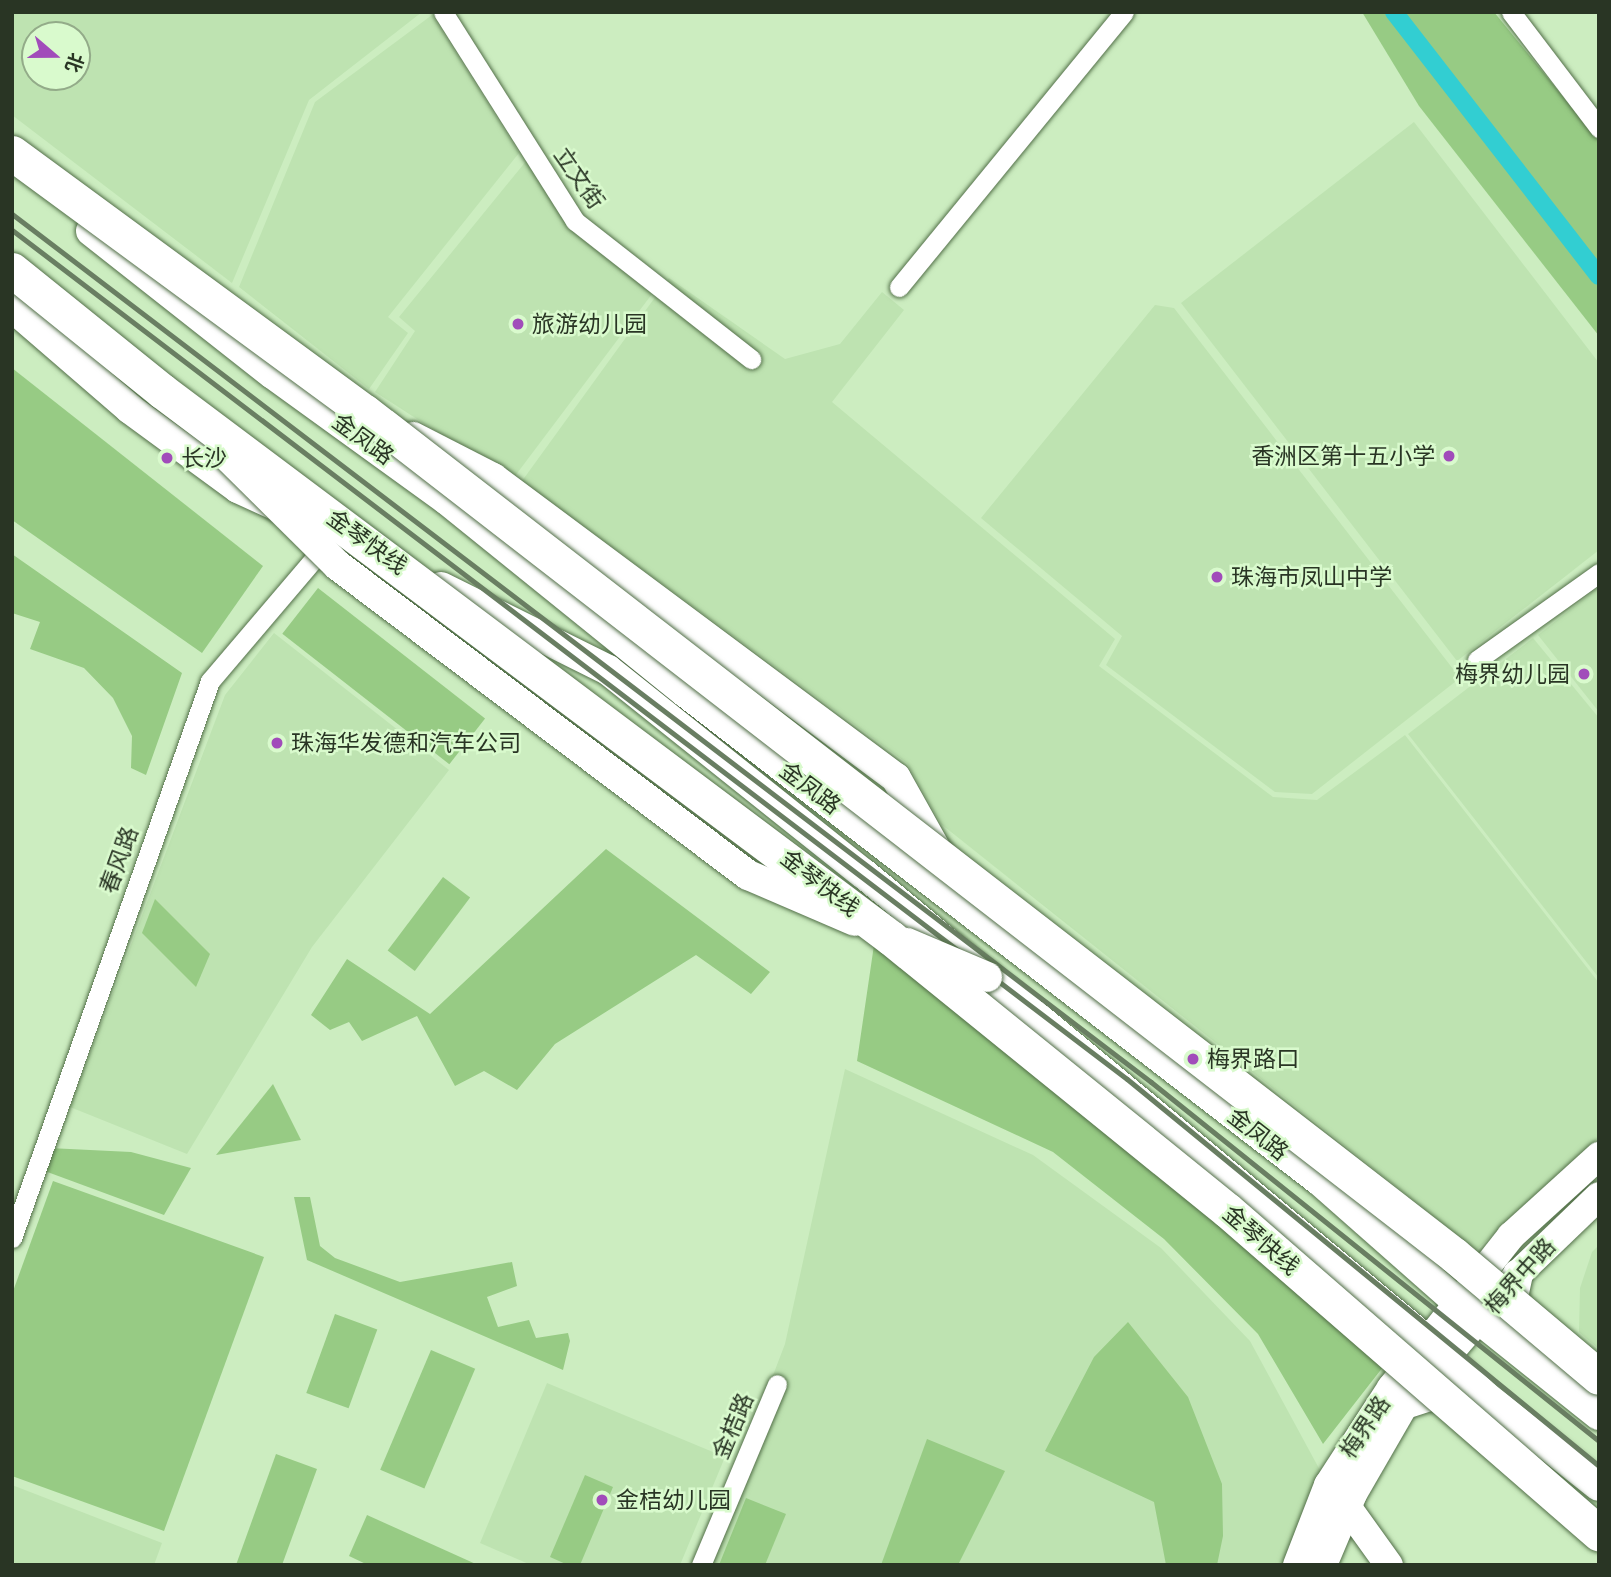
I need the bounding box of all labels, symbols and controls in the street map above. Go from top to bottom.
north arrow [21,21,91,91]
text: 北 [60,50,88,76]
street label: 立文街 [548,142,610,214]
place label: 旅游幼儿园 [532,310,647,338]
marker: 旅游幼儿园 [510,316,526,332]
street label: 金凤路 [327,408,399,470]
place label: 香洲区第十五小学 [1251,442,1435,470]
place label: 长沙 [181,444,227,472]
marker: 香洲区第十五小学 [1441,448,1457,464]
marker: 长沙 [159,450,175,466]
street label: 金琴快线 [322,504,412,580]
place label: 珠海市凤山中学 [1231,563,1392,591]
marker: 珠海市凤山中学 [1209,569,1225,585]
place label: 梅界幼儿园 [1455,660,1570,688]
marker: 梅界幼儿园 [1576,666,1592,682]
place label: 珠海华发德和汽车公司 [291,729,521,757]
marker: 珠海华发德和汽车公司 [269,735,285,751]
street label: 金凤路 [774,756,846,820]
street label: 春风路 [94,823,144,897]
street label: 金琴快线 [775,844,865,922]
place label: 梅界路口 [1207,1045,1299,1073]
marker: 梅界路口 [1185,1051,1201,1067]
street label: 金凤路 [1222,1102,1294,1166]
street label: 金琴快线 [1217,1199,1305,1281]
street label: 梅界中路 [1479,1233,1561,1319]
street label: 金桔路 [707,1389,759,1463]
street label: 梅界路 [1334,1391,1396,1463]
place label: 金桔幼儿园 [616,1486,731,1514]
marker: 金桔幼儿园 [594,1492,610,1508]

